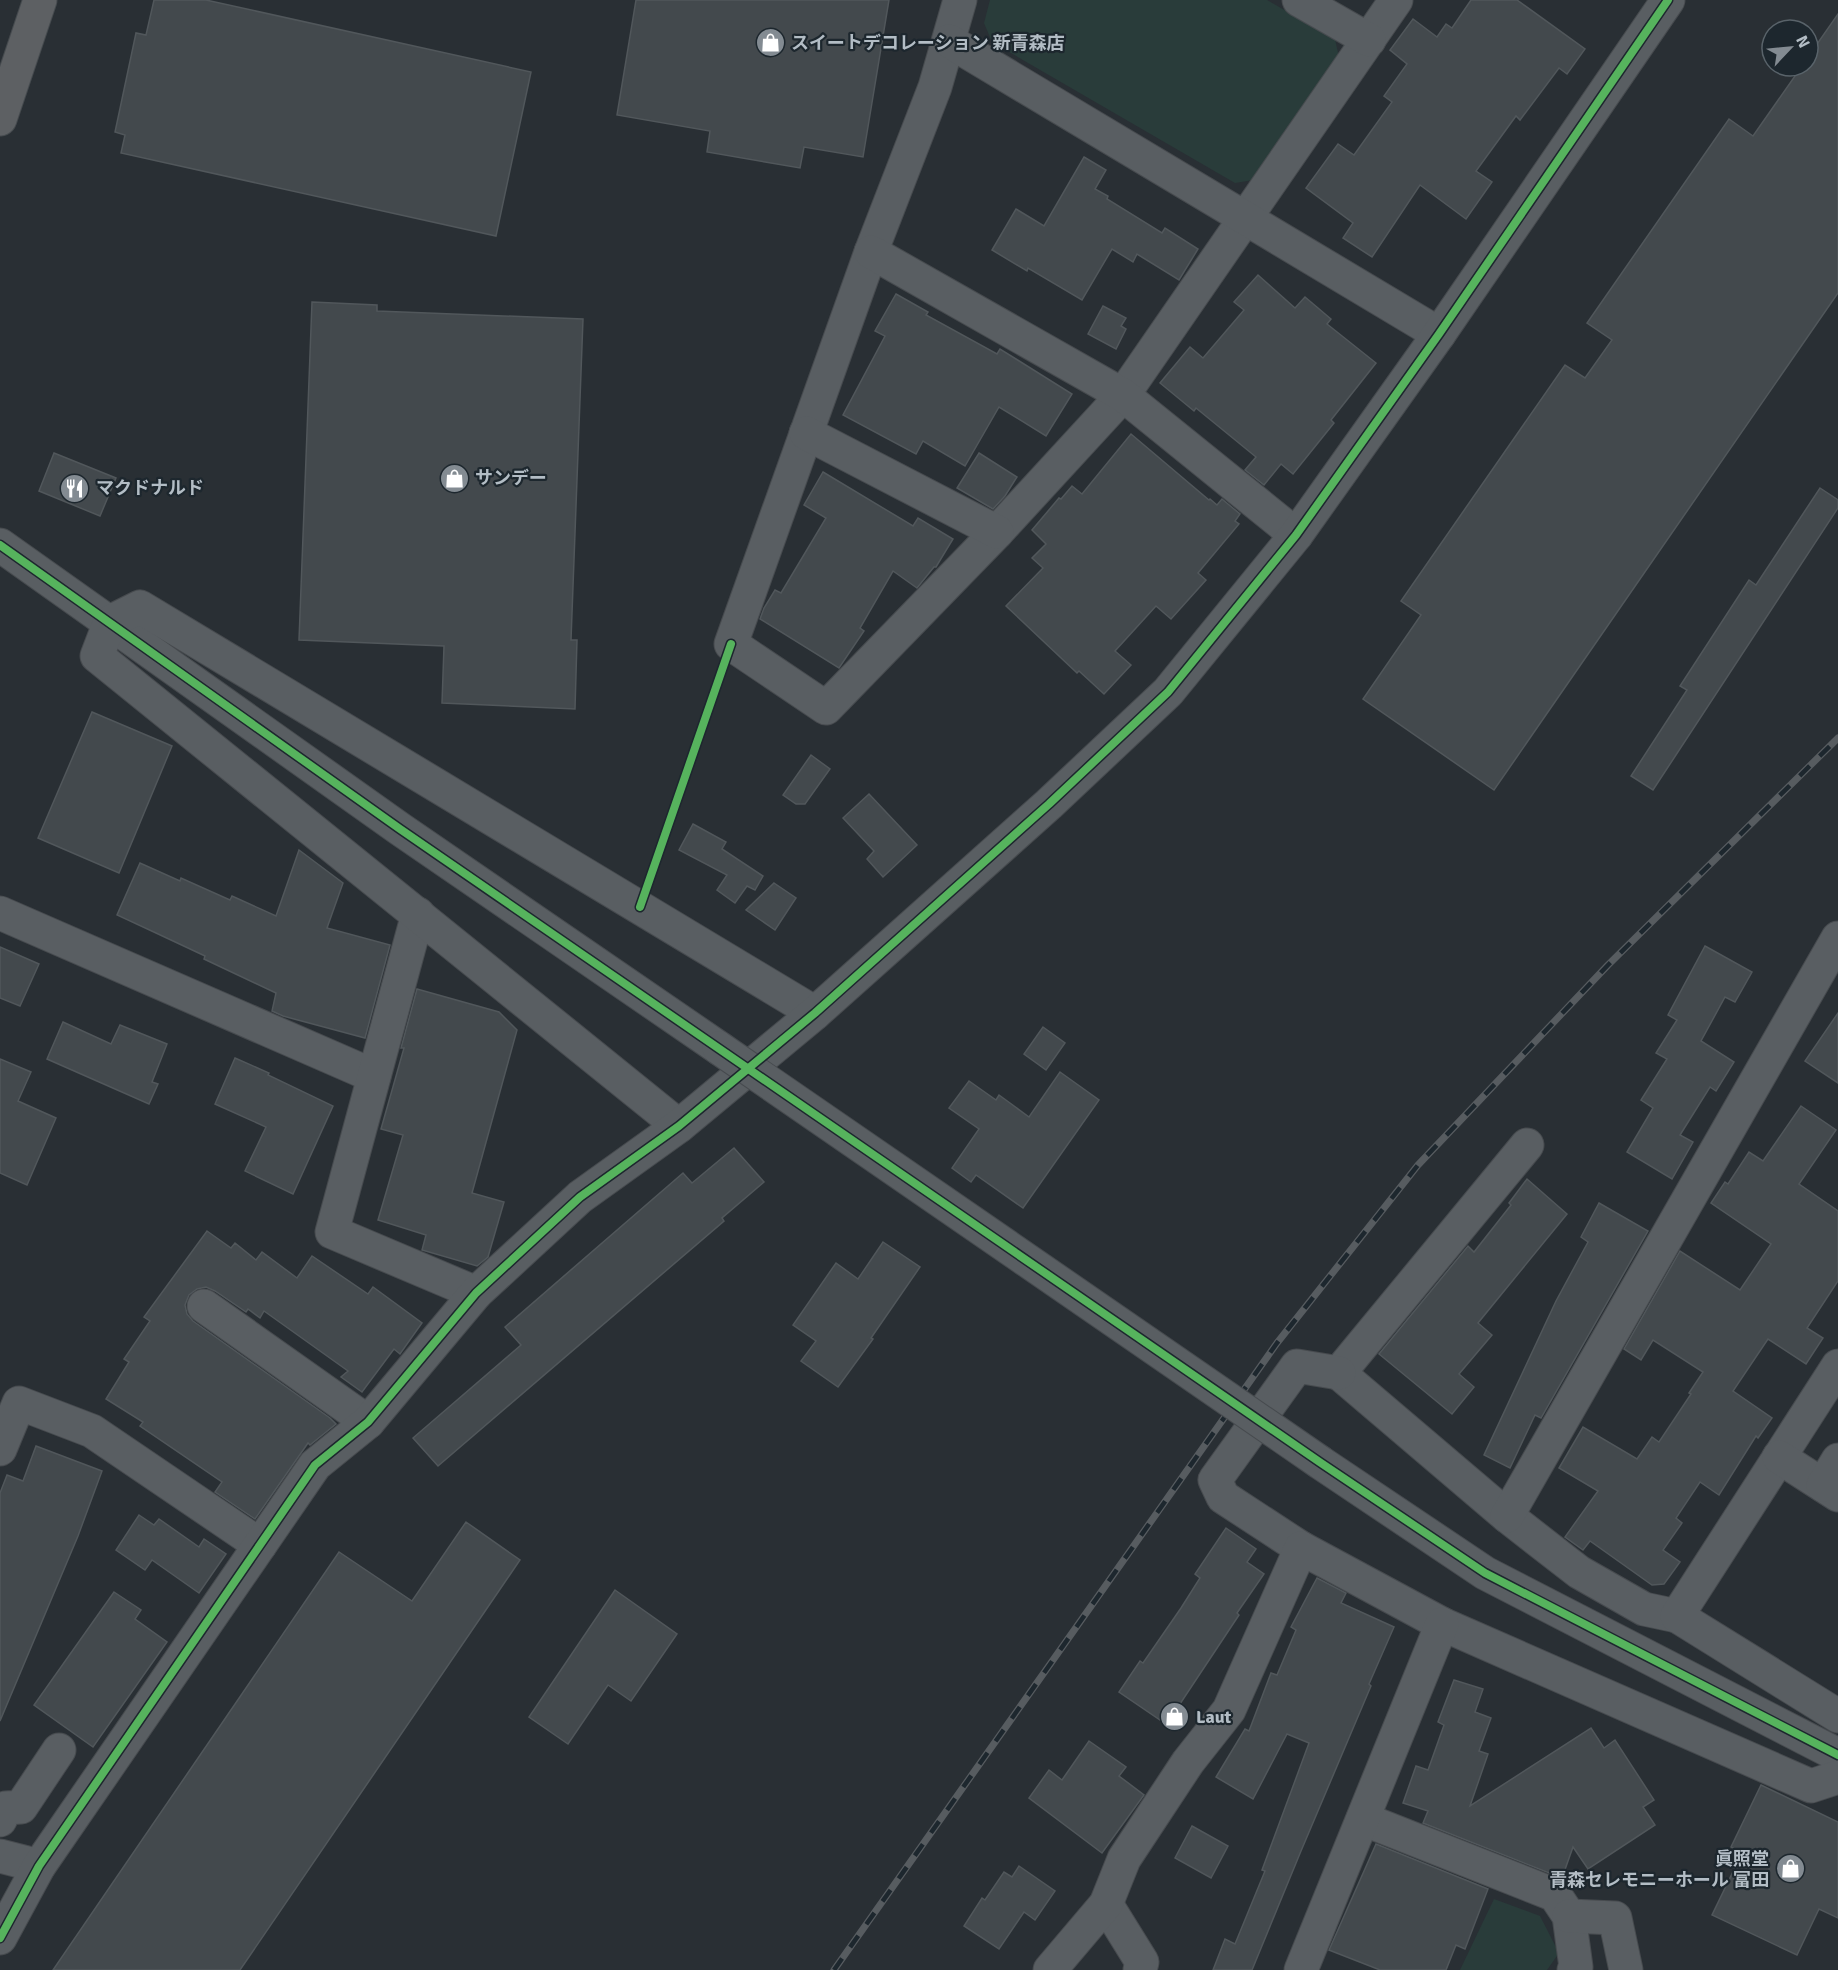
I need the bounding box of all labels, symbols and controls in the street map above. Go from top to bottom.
north arrow [1760,18,1820,78]
shop icon: スイートデコレーション 新青森店 [754,27,786,59]
place label: スイートデコレーション 新青森店 [791,32,1065,54]
text: N [1791,32,1814,51]
shop icon: サンデー [438,462,470,494]
place label: サンデー [475,467,547,489]
restaurant icon: マクドナルド [59,472,91,504]
place label: マクドナルド [96,477,204,499]
shop icon: Laut [1159,1701,1191,1733]
place label: Laut [1196,1706,1232,1728]
place label: 眞照堂 青森セレモニーホール 富田 [1549,1848,1769,1891]
shop icon: 眞照堂 青森セレモニーホール 富田 [1774,1853,1806,1885]

